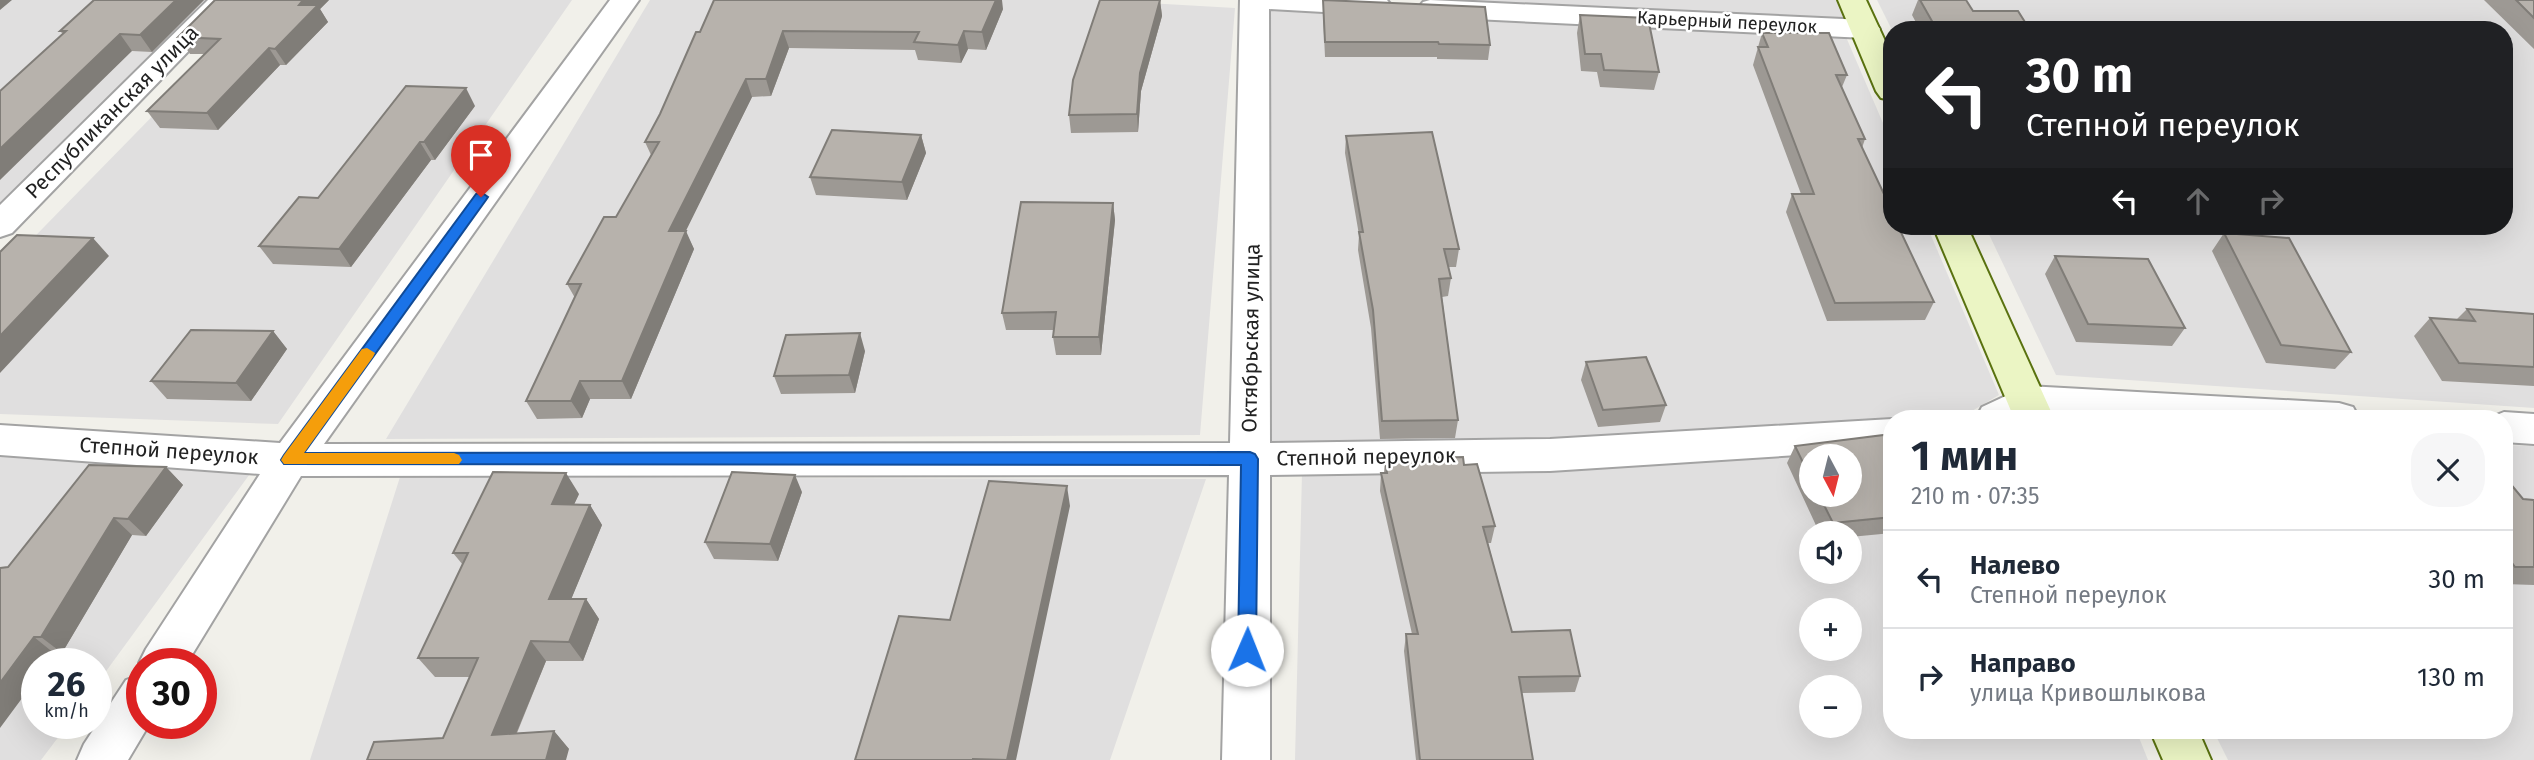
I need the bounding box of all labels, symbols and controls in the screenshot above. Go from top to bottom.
street label: Карьерный переулок [1637,6,1818,38]
street label: Республиканская улица [20,20,204,204]
text: 30 m [2026,46,2133,105]
icon: left [1911,49,2002,140]
text: Степной переулок [2026,106,2299,144]
pin [451,125,511,197]
icon: arrive [462,136,500,174]
icon: left [2106,182,2144,220]
icon: ahead [2179,182,2217,220]
icon: right [2252,182,2290,220]
street label: Октябрьская улица [1236,243,1266,433]
text: 1 мин [1911,431,2018,481]
street label: Степной переулок [79,432,259,470]
button: close [2411,433,2485,507]
street label: Степной переулок [1276,442,1456,472]
north arrow [1799,444,1862,508]
map controls [1799,444,1862,738]
text: 210 m · 07:35 [1911,482,2039,510]
button: sound [1799,521,1862,584]
text: Налево [1970,550,2060,581]
icon: left [1911,560,1949,598]
text: 30 m [2428,564,2485,595]
text: Степной переулок [1970,581,2167,609]
button: + [1799,598,1862,661]
position arrow [1210,613,1284,687]
speed limit sign: 30 [126,648,217,739]
text: Направо [1970,648,2076,679]
icon: right [1911,658,1949,696]
text: 130 m [2417,662,2485,693]
text: 26 [48,663,85,705]
button: − [1799,675,1862,738]
text: улица Кривошлыкова [1970,679,2206,707]
text: km/h [44,700,89,722]

